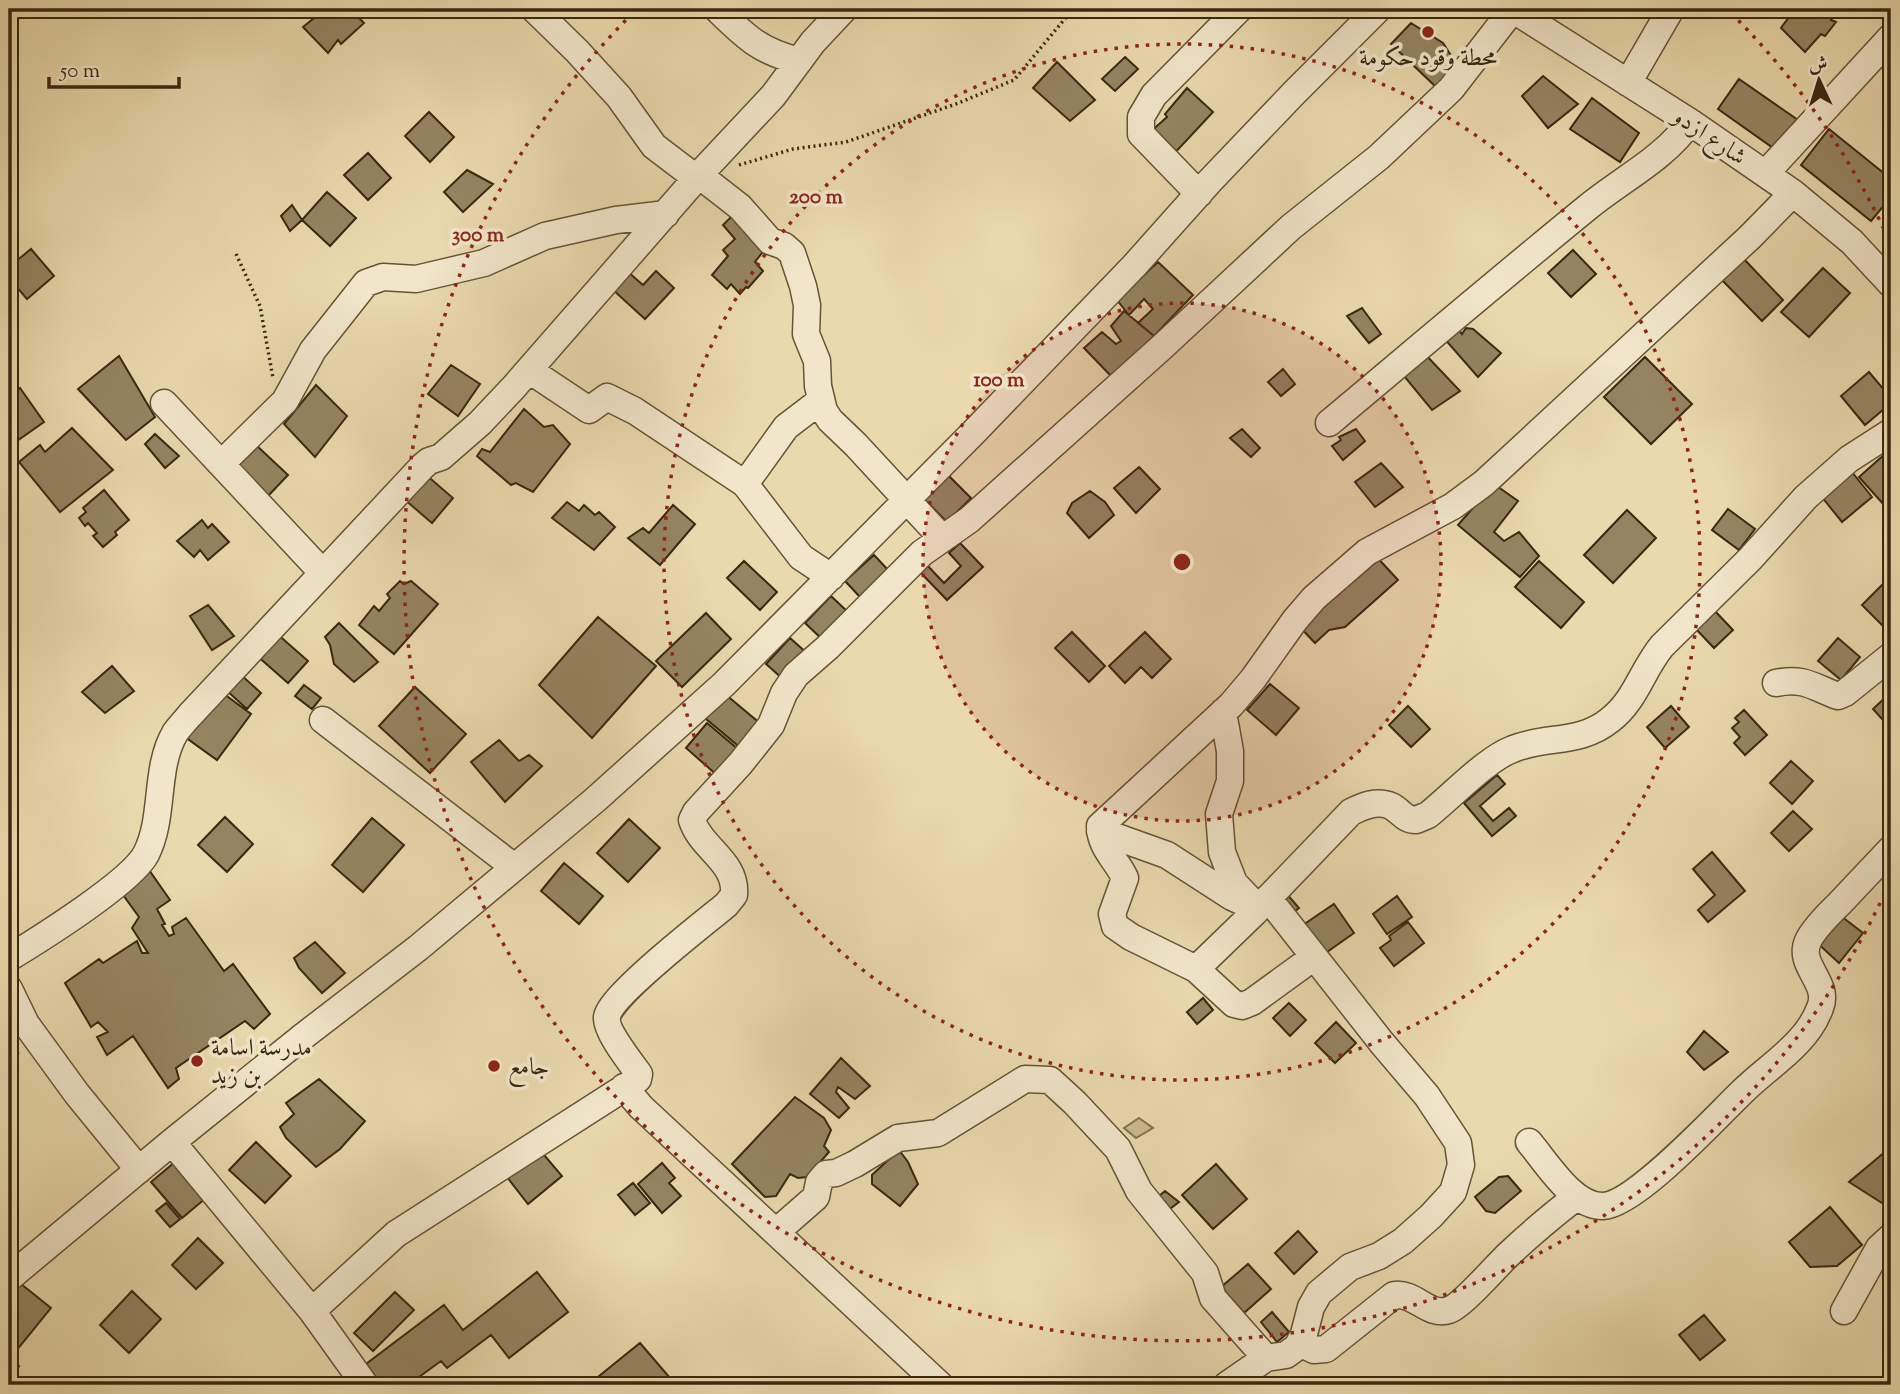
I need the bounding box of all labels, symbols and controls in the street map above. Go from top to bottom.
marker: محطة وقود حكومة [1420,24,1436,40]
place label: محطة وقود حكومة [1359,42,1498,76]
scale bar [49,46,178,90]
north arrow [1784,46,1854,116]
text: ش [1808,51,1828,80]
text: 50 m [59,57,100,87]
street label: شارع ازدو [1662,99,1752,175]
text: 200 m [789,183,844,213]
text: 300 m [452,221,505,251]
text: 100 m [974,366,1025,396]
centre of rings [1170,550,1194,574]
place label: مدرسة اسامة بن زيد [211,1032,312,1094]
place label: جامع [508,1051,549,1088]
marker: مدرسة اسامة بن زيد [189,1053,205,1069]
marker: جامع [486,1058,502,1074]

